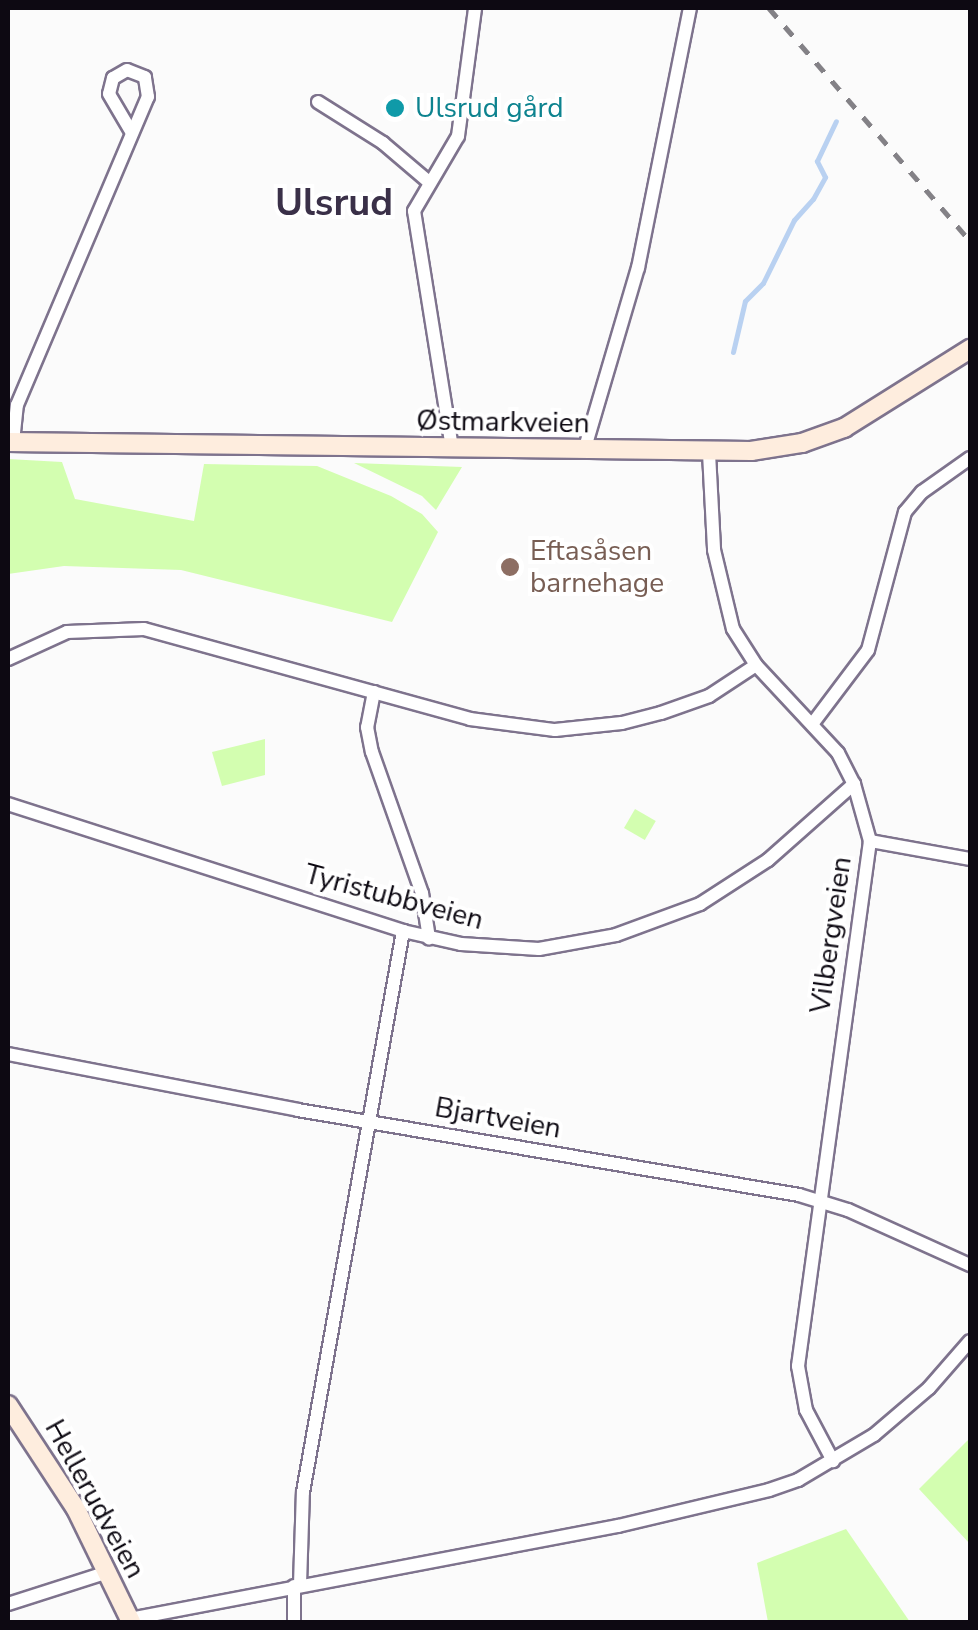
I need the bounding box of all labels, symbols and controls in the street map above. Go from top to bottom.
place label: Ulsrud gård [415,91,564,125]
marker: Ulsrud gård [384,97,406,119]
district label: Ulsrud [275,180,393,226]
street label: Østmarkveien [416,404,590,440]
place label: Eftasåsen barnehage [530,534,664,600]
marker: Eftasåsen barnehage [499,556,521,578]
street label: Vilbergveien [803,854,859,1016]
street label: Tyristubbveien [301,857,487,937]
street label: Bjartveien [432,1090,564,1146]
street label: Hellerudveien [38,1414,152,1584]

